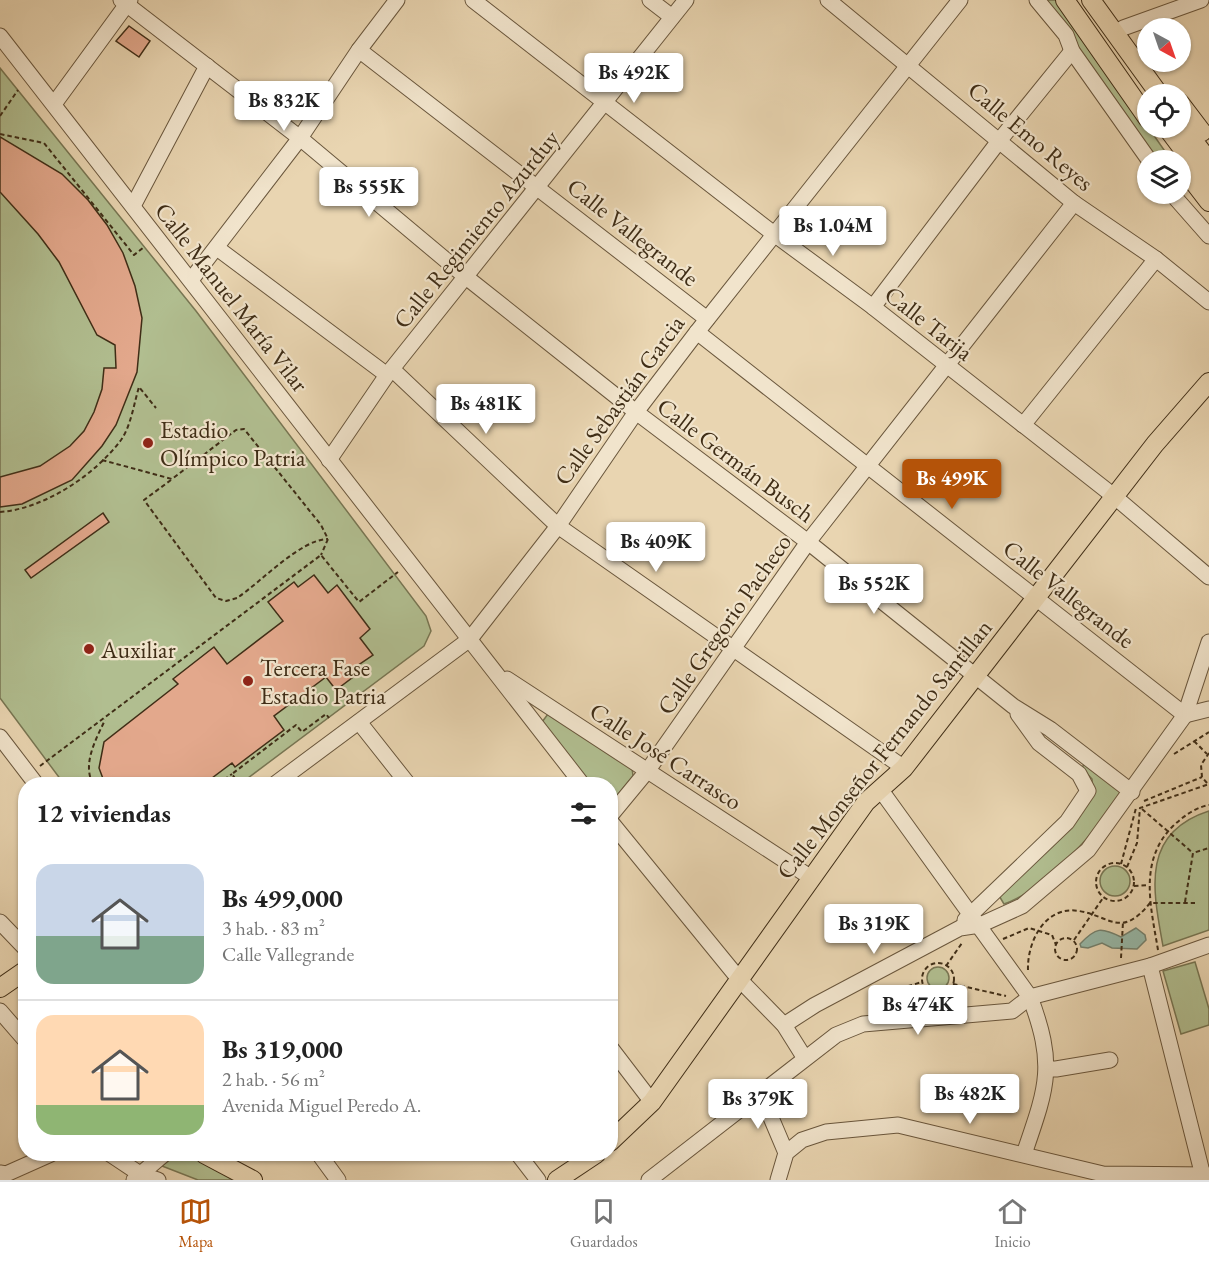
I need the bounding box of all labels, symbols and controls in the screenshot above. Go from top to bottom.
north arrow [1137,18,1191,72]
map controls [1137,18,1191,204]
pin: Bs 492K [579,53,689,104]
text: Bs 492K [598,59,670,85]
street label: Calle Emo Reyes [962,74,1100,198]
pin: Bs 832K [229,81,339,132]
button: locate [1137,84,1191,138]
text: Bs 832K [248,87,320,113]
street label: Calle Regimiento Azurduy [386,123,566,335]
button: layers [1137,150,1191,204]
pin: Bs 555K [314,167,424,218]
street label: Calle Vallegrande [561,171,705,293]
text: Bs 555K [333,173,405,199]
street label: Calle Manuel María Vilar [148,196,316,398]
pin: Bs 1.04M [771,206,895,257]
text: Bs 1.04M [793,212,873,238]
street label: Calle Tarija [878,279,980,368]
street label: Calle Sebastián Garcia [547,309,691,491]
pin: Bs 481K [431,384,541,435]
text: Bs 481K [450,390,522,416]
street label: Calle Germán Busch [651,391,821,529]
place label: Estadio Olímpico Patria [160,414,306,473]
marker: Estadio Olímpico Patria [141,436,155,450]
pin: Bs 499K [897,459,1007,510]
text: Bs 499K [916,465,988,491]
pin: Bs 409K [601,522,711,573]
street label: Calle Gregorio Pacheco [650,527,798,721]
text: Bs 409K [620,528,692,554]
street label: Calle Vallegrande [997,533,1141,655]
pin: Bs 552K [819,564,929,615]
text: Bs 552K [838,570,910,596]
street label: Calle Monseñor Fernando Santillan [769,612,999,885]
place label: Auxiliar [100,634,176,665]
marker: Auxiliar [82,642,96,656]
place label: Tercera Fase Estadio Patria [260,652,386,711]
marker: Tercera Fase Estadio Patria [241,674,255,688]
street label: Calle José Carrasco [584,695,748,817]
text: 12 viviendas [36,796,171,830]
icon: filters [567,797,600,830]
text: Bs 499,000 [222,881,343,915]
icon: home [84,888,156,960]
pin: Bs 319K [819,904,929,955]
text: Bs 319K [838,910,910,936]
text: 3 hab. · 83 m² [222,915,325,941]
text: Calle Vallegrande [222,941,354,967]
pin: Bs 474K [863,985,973,1036]
text: Bs 474K [882,991,954,1017]
text: Bs 319,000 [222,1032,343,1066]
icon: home [84,1039,156,1111]
text: 2 hab. · 56 m² [222,1066,325,1092]
pin: Bs 482K [915,1074,1025,1125]
pin: Bs 379K [703,1079,813,1130]
text: Bs 482K [934,1080,1006,1106]
text: Bs 379K [722,1085,794,1111]
text: Avenida Miguel Peredo A. [222,1092,421,1118]
tab: Mapa [178,1195,213,1252]
tab: Guardados [570,1195,638,1252]
tab: Inicio [994,1195,1031,1252]

